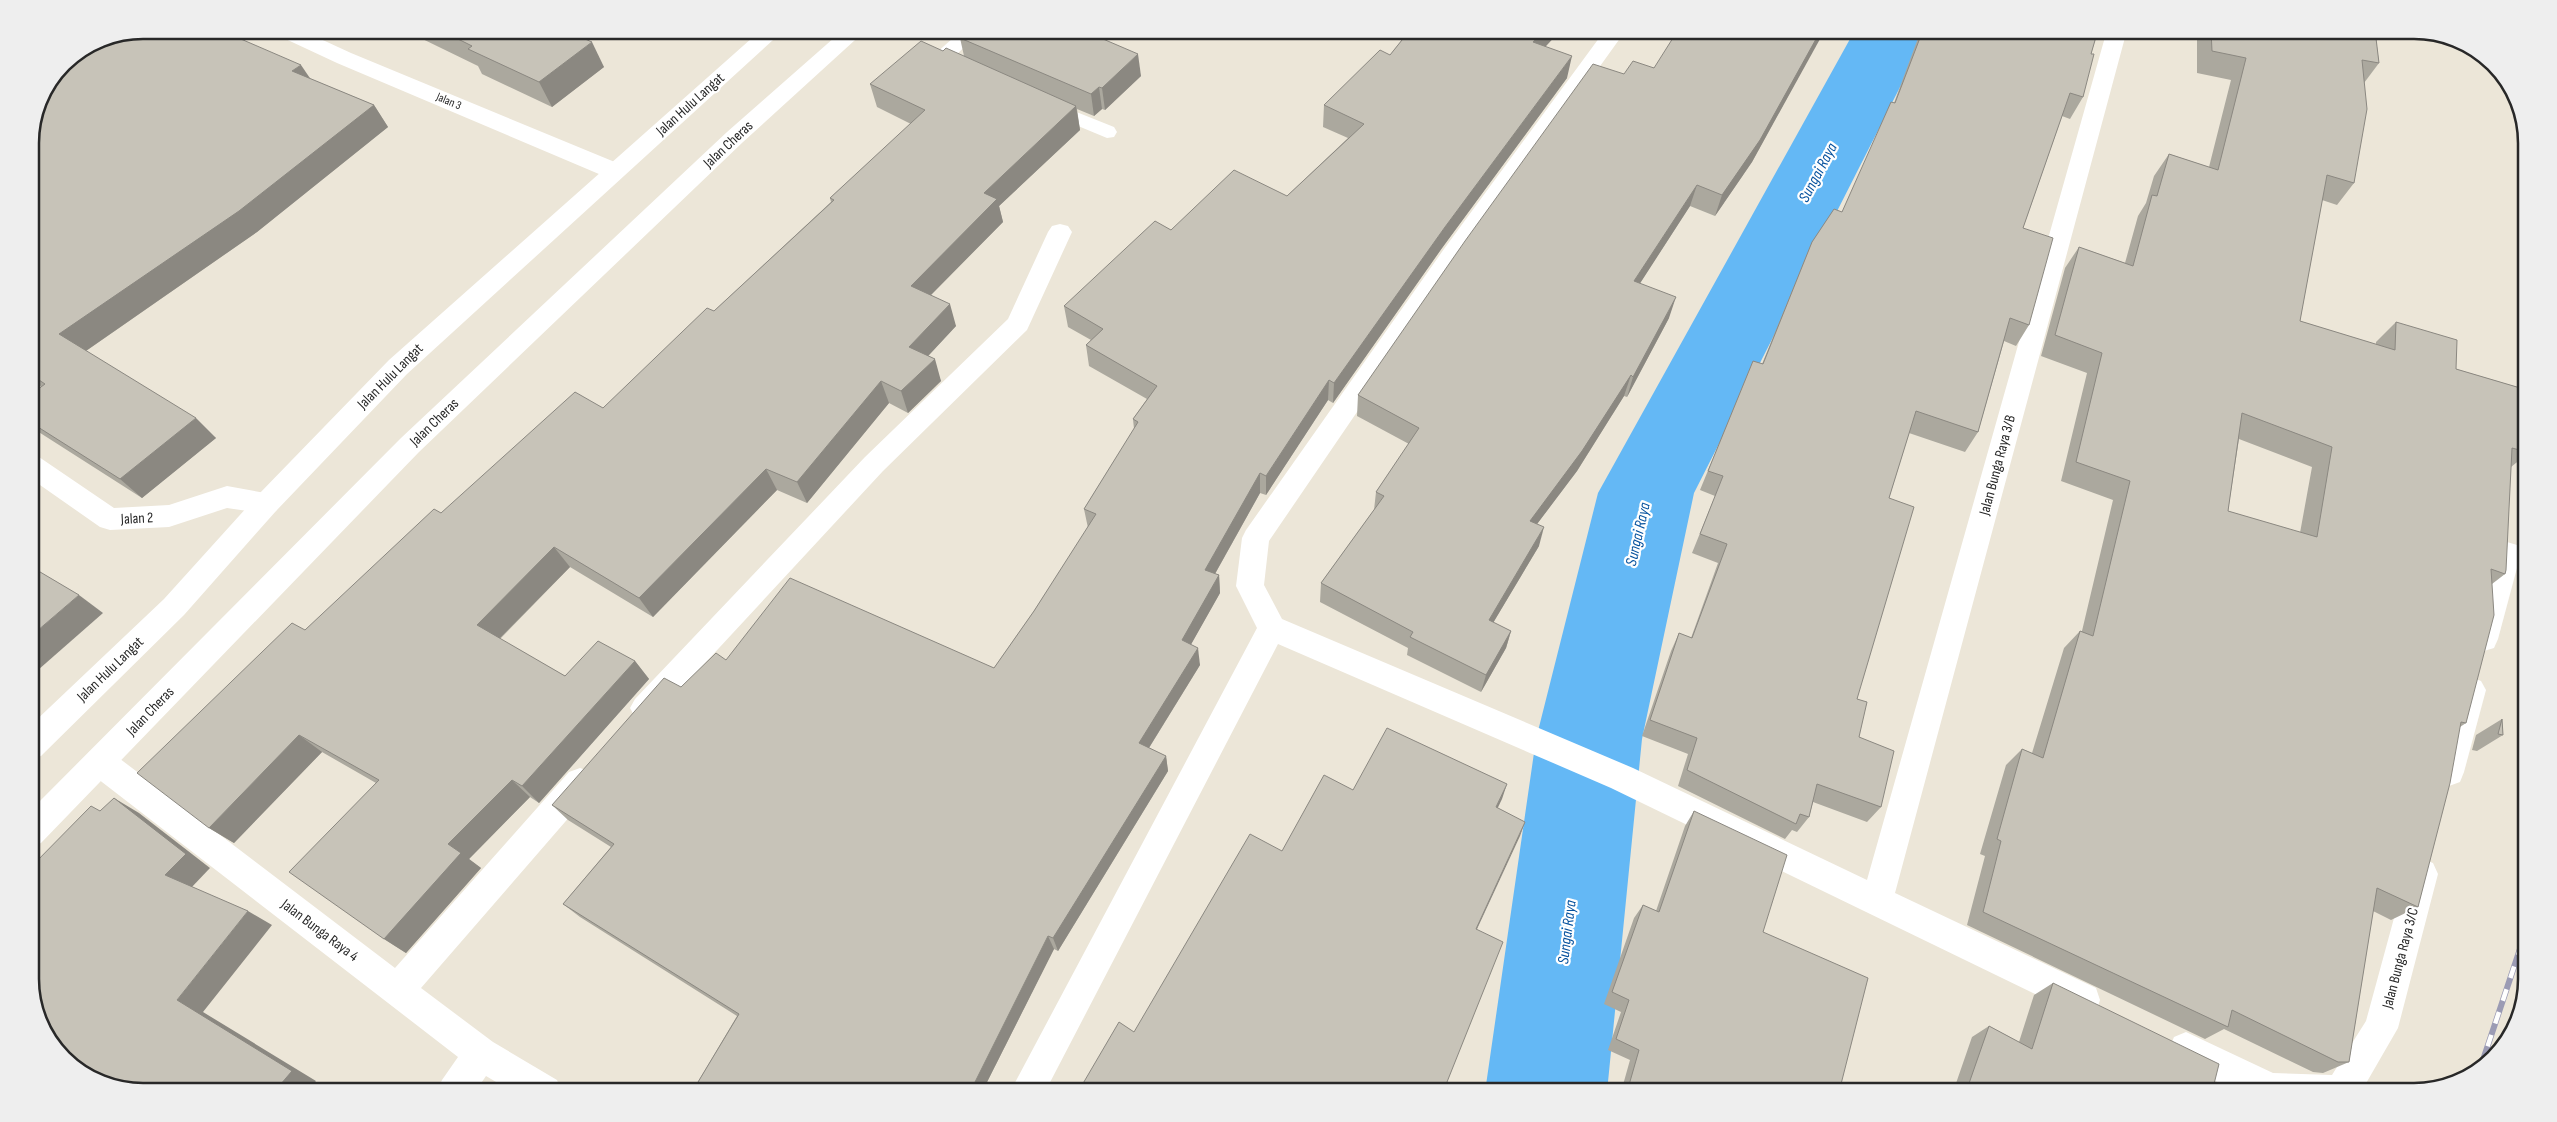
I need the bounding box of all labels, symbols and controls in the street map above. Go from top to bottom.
street label: Jalan Hulu Langat [651,68,729,141]
street label: Jalan 3 [433,89,464,113]
street label: Jalan Cheras [699,117,757,173]
water label: Sungai Raya [1795,139,1842,206]
street label: Jalan Hulu Langat [353,339,428,414]
street label: Jalan Cheras [405,394,463,451]
street label: Jalan Bunga Raya 3/B [1975,413,2020,518]
water label: Sungai Raya [1622,500,1655,568]
street label: Jalan 2 [119,508,154,529]
street label: Jalan Hulu Langat [72,633,148,707]
street label: Jalan Cheras [122,683,178,741]
street label: Jalan Bunga Raya 4 [276,895,362,966]
water label: Sungai Raya [1554,899,1581,965]
street label: Jalan Bunga Raya 3/C [2378,906,2423,1012]

